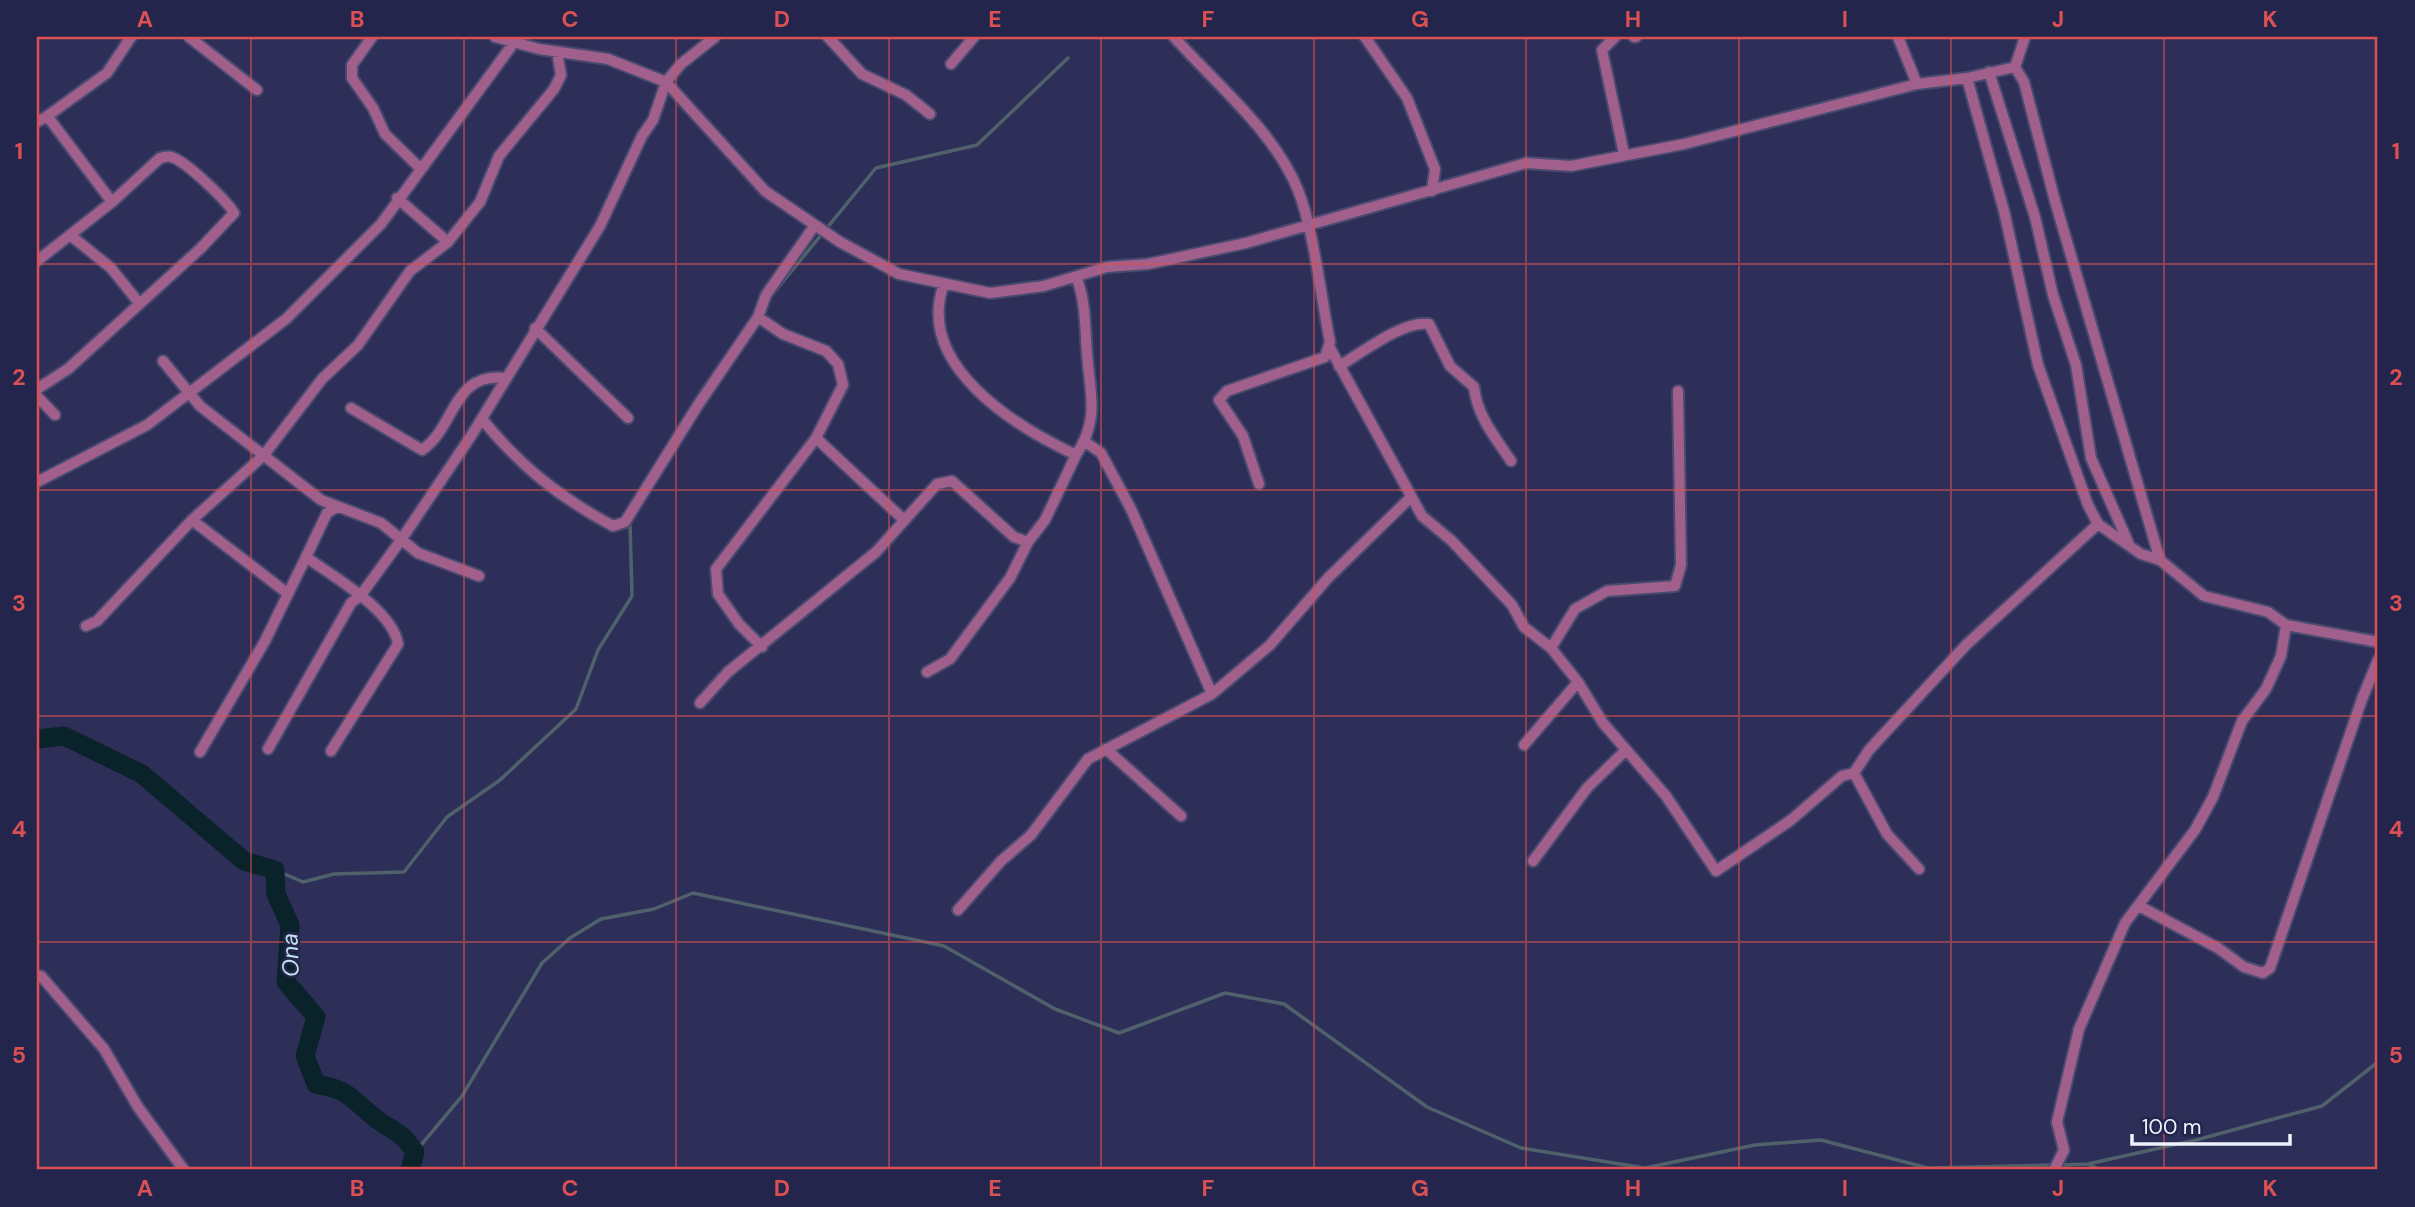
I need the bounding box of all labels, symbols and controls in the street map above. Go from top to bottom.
text: A [137,4,153,34]
text: B [350,4,364,34]
text: C [562,4,578,34]
text: D [774,4,790,34]
text: E [988,4,1002,34]
text: F [1202,4,1215,34]
text: G [1411,4,1429,34]
text: H [1625,4,1641,34]
text: I [1842,4,1848,34]
text: J [2052,4,2064,34]
text: K [2262,4,2278,34]
text: 1 [15,136,23,166]
text: 1 [2392,136,2400,166]
text: 2 [12,362,26,392]
text: 2 [2389,362,2403,392]
text: 3 [12,588,26,618]
text: 3 [2389,588,2403,618]
text: 4 [12,814,27,844]
text: 4 [2389,814,2404,844]
water label: Ona [274,933,306,977]
text: 5 [12,1040,26,1070]
text: 5 [2389,1040,2403,1070]
scale bar [2132,1102,2289,1146]
text: 100 m [2142,1113,2202,1141]
text: A [137,1173,153,1203]
text: B [350,1173,364,1203]
text: C [562,1173,578,1203]
text: D [774,1173,790,1203]
text: E [988,1173,1002,1203]
text: F [1202,1173,1215,1203]
text: G [1411,1173,1429,1203]
text: H [1625,1173,1641,1203]
text: I [1842,1173,1848,1203]
text: J [2052,1173,2064,1203]
text: K [2262,1173,2278,1203]

